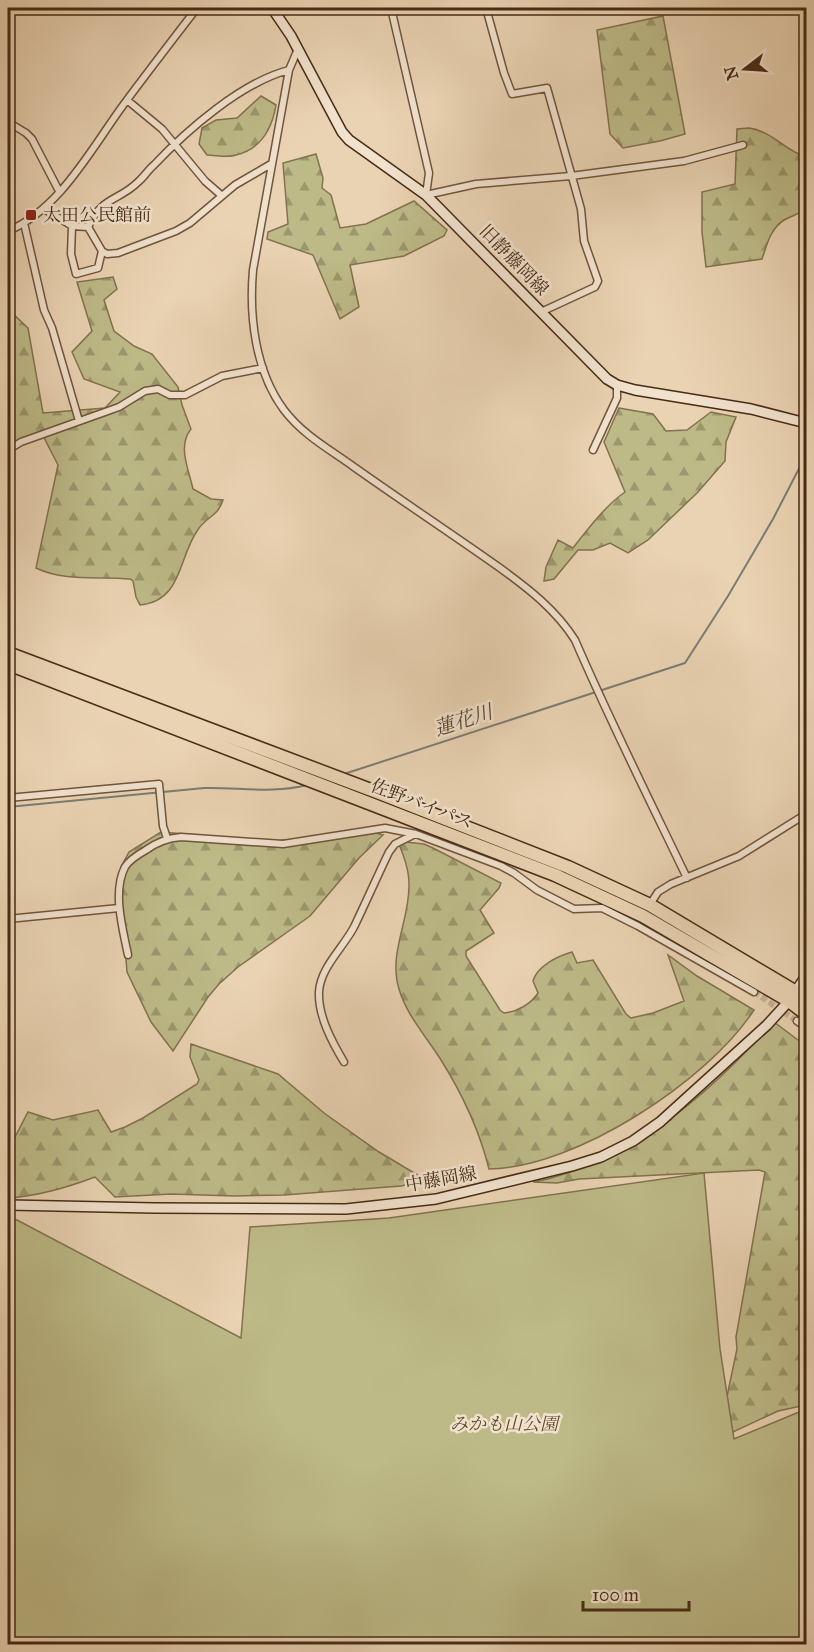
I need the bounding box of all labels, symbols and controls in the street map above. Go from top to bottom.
north arrow [715,39,775,99]
text: N [720,64,742,83]
place label: 太田公民館前 [43,204,151,226]
marker: 太田公民館前 [24,208,38,222]
street label: 旧静藤岡線 [475,220,553,300]
water label: 蓮花川 [431,699,497,741]
street label: 佐野バイパス [368,774,476,834]
street label: 中藤岡線 [404,1162,478,1196]
park label: みかも山公園 [450,1413,561,1435]
scale bar [583,1574,690,1612]
text: 100 m [592,1584,639,1606]

